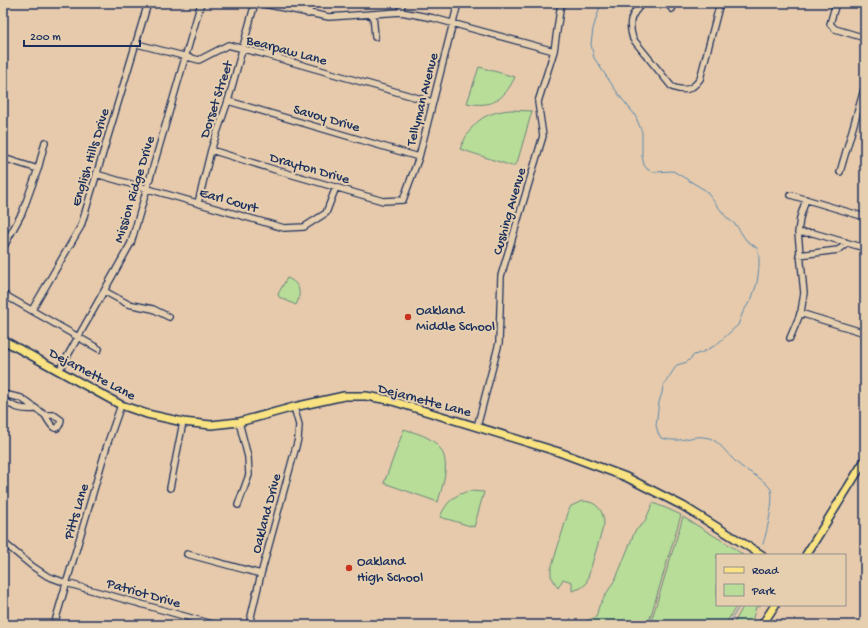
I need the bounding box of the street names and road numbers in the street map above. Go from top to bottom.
street label: Bearpaw Lane [243,32,329,71]
street label: Tellyman Avenue [403,50,443,149]
street label: Dorset Street [197,58,238,141]
street label: Savoy Drive [291,102,362,137]
street label: English Hills Drive [68,106,115,209]
street label: Mission Ridge Drive [111,133,160,245]
street label: Drayton Drive [266,150,352,189]
street label: Cushing Avenue [490,165,531,257]
street label: Earl Court [197,185,261,218]
street label: Dejarnette Lane [45,345,139,406]
street label: Dejarnette Lane [375,381,474,422]
street label: Oakland Drive [249,471,286,555]
street label: Pitts Lane [61,481,94,543]
street label: Patriot Drive [103,575,183,613]

